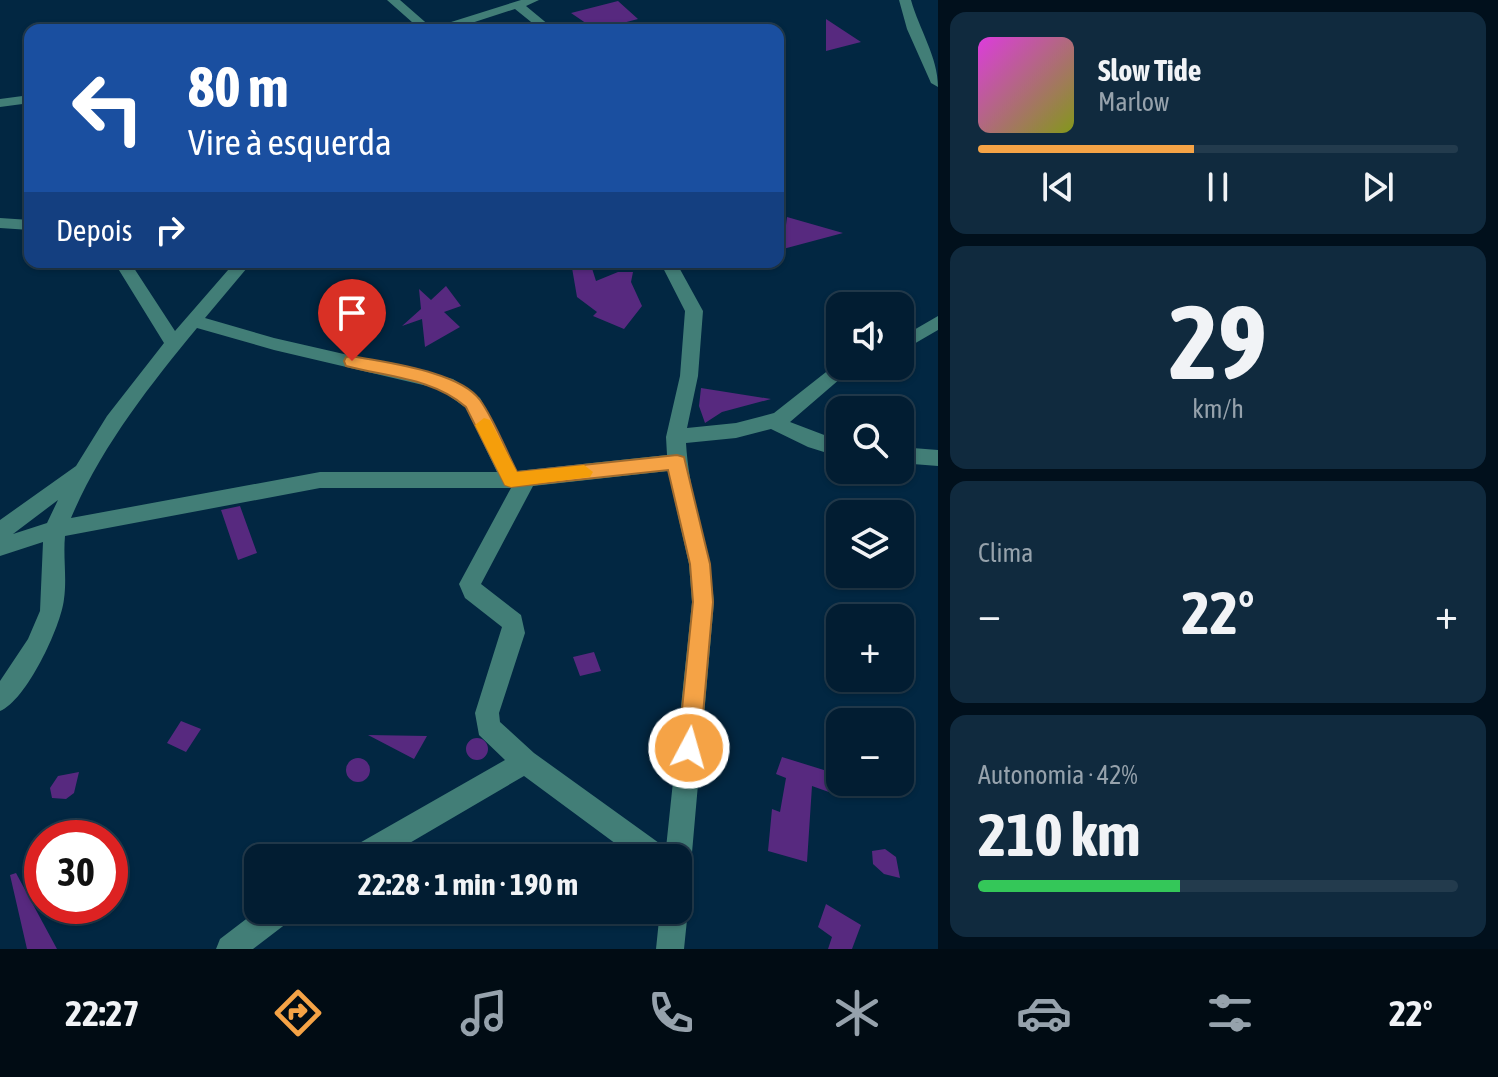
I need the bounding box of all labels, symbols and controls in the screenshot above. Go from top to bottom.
text: Slow Tide [1098,53,1201,87]
text: 80 m [188,55,289,119]
icon: left [56,56,160,160]
text: Marlow [1098,87,1169,117]
text: Vire à esquerda [188,121,392,163]
icon: previous [1036,165,1080,209]
icon: pause [1196,165,1240,209]
icon: next [1356,165,1400,209]
icon: right [148,208,192,252]
text: Depois [56,213,132,247]
pin [318,279,386,361]
text: 29 [1169,282,1267,401]
icon: arrive [330,291,374,335]
map controls [826,292,914,796]
button: sound [826,292,914,380]
text: km/h [1192,394,1244,424]
button: search [826,396,914,484]
button: layers [826,500,914,588]
text: Clima [978,538,1033,568]
text: 22° [1182,578,1254,647]
text: − [978,588,1001,638]
text: + [1435,588,1458,638]
button: + [826,604,914,692]
position arrow [647,706,731,790]
button: − [826,708,914,796]
text: Autonomia · 42% [978,760,1138,790]
text: 210 km [978,800,1140,869]
speed limit sign: 30 [24,820,128,924]
text: 22:28 · 1 min · 190 m [358,867,578,901]
icon: directions [270,985,326,1041]
icon: music [456,985,512,1041]
icon: phone [643,985,699,1041]
icon: climate [829,985,885,1041]
icon: car [1016,985,1072,1041]
icon: filters [1202,985,1258,1041]
text: 22:27 [65,992,139,1034]
text: 22° [1389,992,1433,1034]

